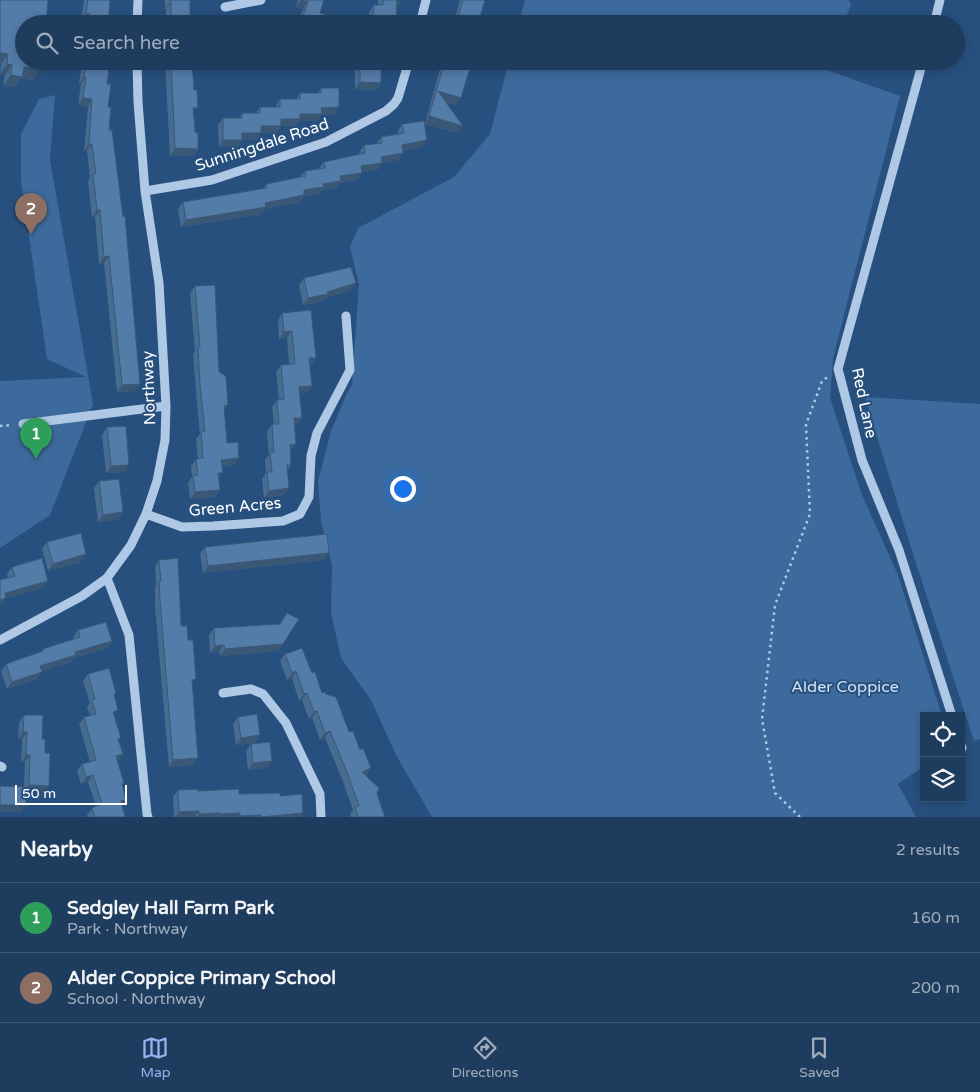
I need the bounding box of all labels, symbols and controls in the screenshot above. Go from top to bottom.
search box [15,15,965,70]
icon: search [33,29,61,57]
text: Search here [73,32,180,54]
street label: Sunningdale Road [193,114,331,176]
pin: 2 [15,193,47,234]
street label: Northway [138,350,160,425]
street label: Red Lane [847,366,881,440]
pin: 1 [20,418,52,459]
your location [390,476,416,502]
street label: Green Acres [188,493,282,521]
park label: Alder Coppice [791,677,899,697]
map controls [920,712,965,802]
button: locate [920,712,965,757]
button: layers [920,757,965,802]
scale bar [15,782,128,805]
text: 50 m [22,785,56,802]
text: Nearby [20,837,93,862]
text: 2 results [896,840,960,860]
text: Sedgley Hall Farm Park [67,897,274,919]
text: 1 [31,908,41,928]
text: 160 m [911,908,960,928]
text: Park · Northway [67,919,188,939]
text: Alder Coppice Primary School [67,967,336,989]
text: 2 [31,978,41,998]
text: 200 m [911,978,960,998]
text: School · Northway [67,989,205,1009]
tab: Map [140,1034,171,1081]
tab: Directions [451,1034,518,1081]
tab: Saved [799,1034,840,1081]

